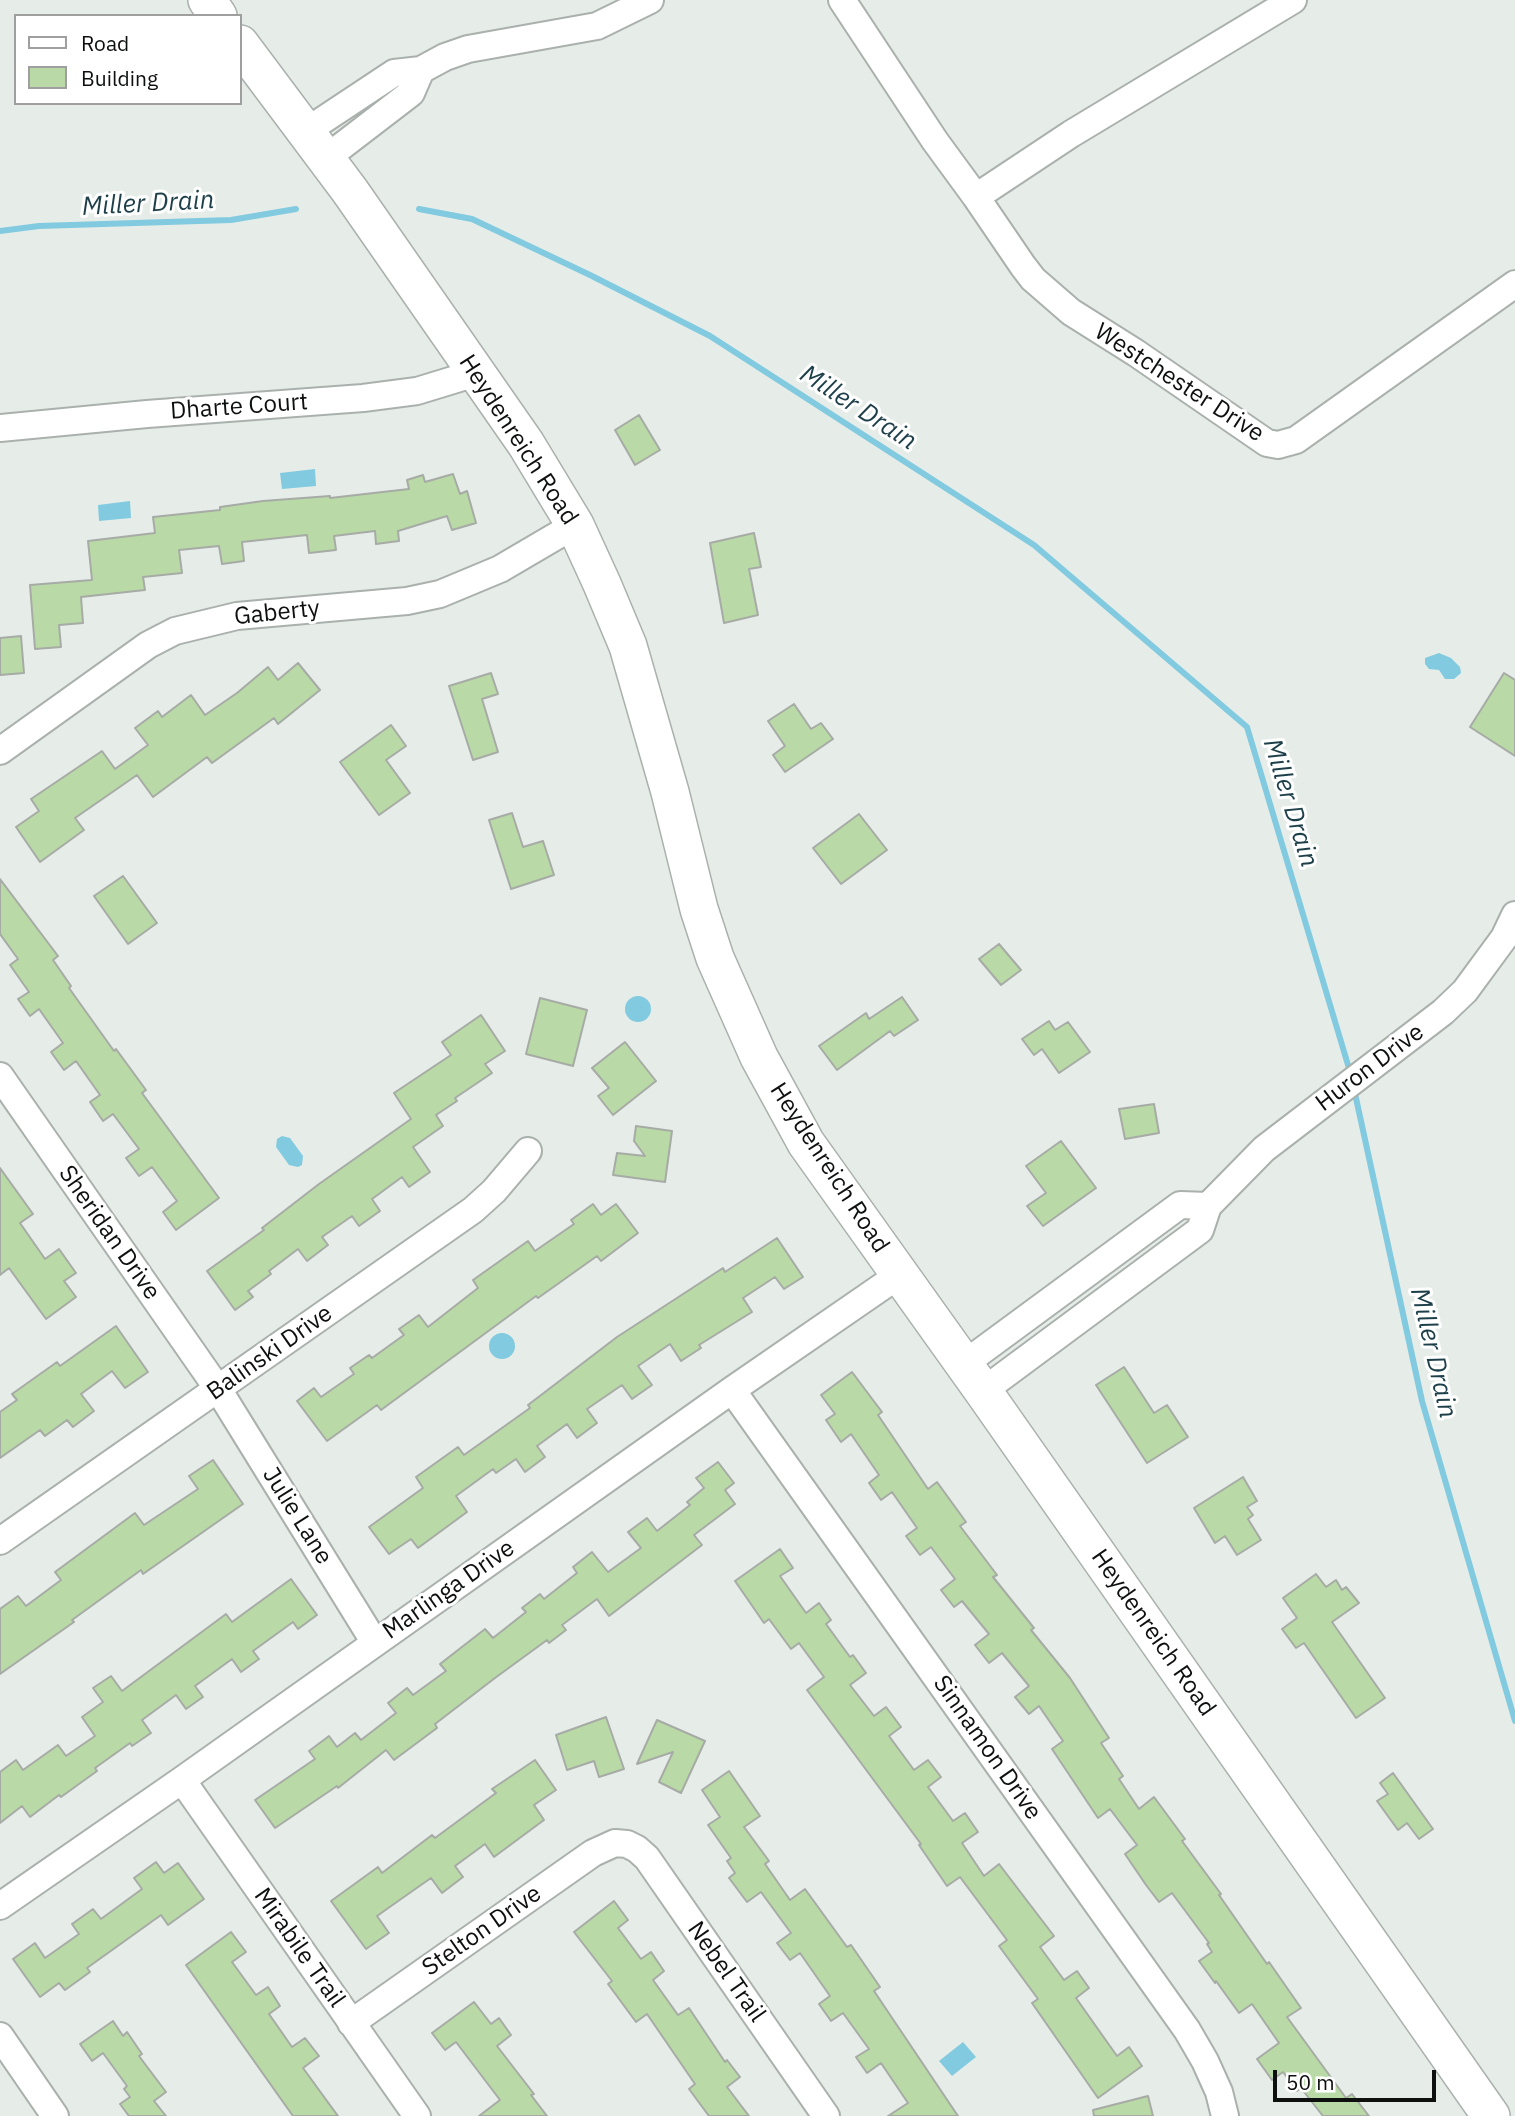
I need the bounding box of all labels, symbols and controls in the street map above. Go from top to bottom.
legend [14,14,242,105]
text: Road [81,29,129,57]
text: Building [81,64,158,92]
water label: Miller Drain [81,185,215,223]
street label: Westchester Drive [1089,318,1269,448]
street label: Heydenreich Road [452,350,584,530]
water label: Miller Drain [794,359,922,457]
street label: Dharte Court [169,388,309,426]
street label: Gaberty [233,594,321,632]
water label: Miller Drain [1256,735,1324,871]
street label: Huron Drive [1310,1018,1430,1118]
street label: Heydenreich Road [763,1078,895,1258]
street label: Sheridan Drive [52,1160,166,1306]
water label: Miller Drain [1403,1285,1463,1421]
street label: Balinski Drive [202,1299,338,1407]
street label: Julie Lane [256,1462,338,1570]
street label: Marlinga Drive [378,1534,520,1646]
street label: Heydenreich Road [1085,1544,1221,1722]
street label: Sinnamon Drive [927,1670,1047,1826]
street label: Stelton Drive [417,1879,547,1983]
street label: Mirabile Trail [247,1883,351,2013]
street label: Nebel Trail [681,1916,771,2028]
scale bar [1277,2056,1440,2100]
text: 50 m [1286,2068,1335,2096]

